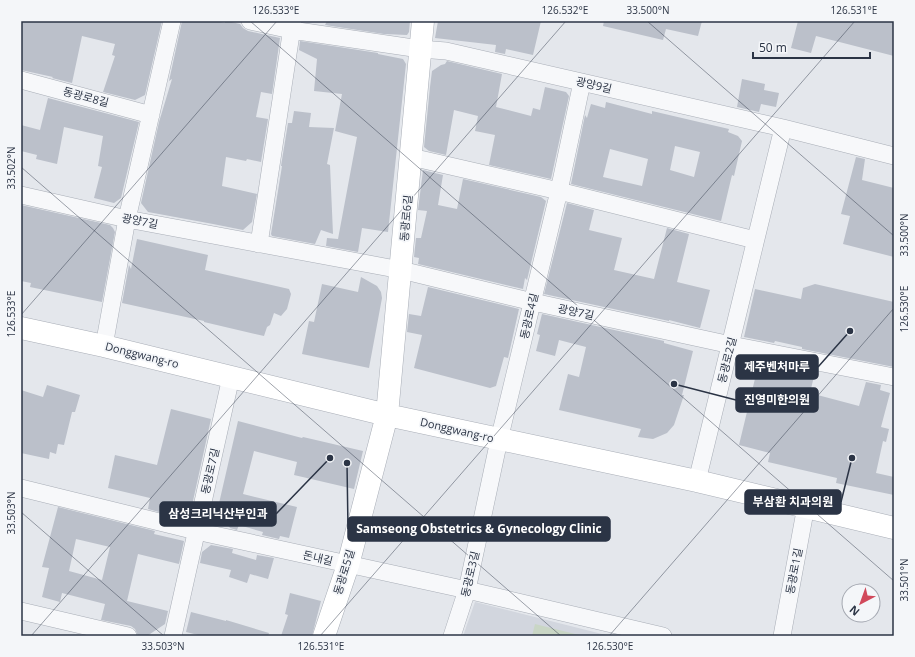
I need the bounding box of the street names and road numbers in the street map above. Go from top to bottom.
street label: 광양9길 [575,73,614,96]
street label: 동광로8길 [62,83,111,110]
street label: 동광로6길 [396,194,415,242]
street label: 광양7길 [121,210,160,231]
street label: 동광로4길 [516,291,541,340]
street label: 광양7길 [557,300,596,323]
street label: 동광로2길 [714,335,739,384]
street label: Donggwang-ro [104,338,181,371]
street label: Donggwang-ro [419,414,496,445]
street label: 동광로7길 [197,446,222,495]
street label: 돈내길 [302,547,335,568]
street label: 동광로5길 [330,547,358,596]
street label: 동광로1길 [782,547,805,595]
street label: 동광로3길 [457,549,482,598]

